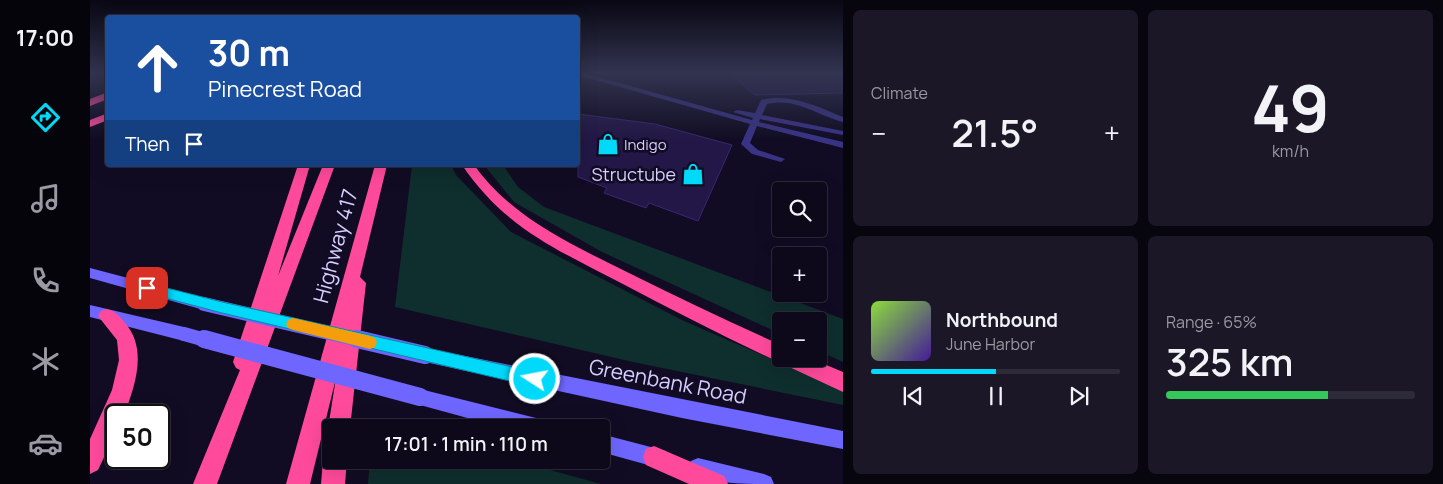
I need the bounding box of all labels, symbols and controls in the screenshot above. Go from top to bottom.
text: 17:00 [16,23,74,53]
text: 30 m [208,29,290,77]
icon: ahead [125,35,190,100]
text: 49 [1251,63,1330,152]
text: Pinecrest Road [208,74,362,104]
text: Climate [871,82,928,104]
icon: directions [28,100,63,135]
text: 21.5° [951,106,1038,158]
text: − [871,114,886,152]
text: + [1104,114,1120,152]
icon: arrive [180,130,208,158]
text: Then [125,131,170,157]
shop icon: Indigo [595,131,621,157]
place label: Indigo [624,134,667,155]
text: km/h [1272,140,1309,162]
shop icon: Structube [680,161,706,187]
place label: Structube [591,162,676,186]
icon: music [28,181,63,216]
map controls [772,182,827,367]
button: search [772,182,827,237]
street label: Highway 417 [306,186,364,306]
button: + [772,247,827,302]
icon: phone [28,263,63,298]
pin [126,267,168,309]
icon: arrive [133,274,161,302]
text: Northbound [946,307,1058,333]
text: Range · 65% [1166,311,1257,333]
button: − [772,312,827,367]
text: June Harbor [946,333,1035,355]
text: 325 km [1166,335,1293,387]
icon: climate [28,344,63,379]
position arrow [508,352,560,404]
street label: Greenbank Road [587,352,749,410]
icon: previous [899,382,927,410]
icon: pause [982,382,1010,410]
icon: next [1065,382,1093,410]
speed limit sign: 50 [105,404,170,469]
icon: car [28,426,63,461]
text: 17:01 · 1 min · 110 m [384,431,548,457]

